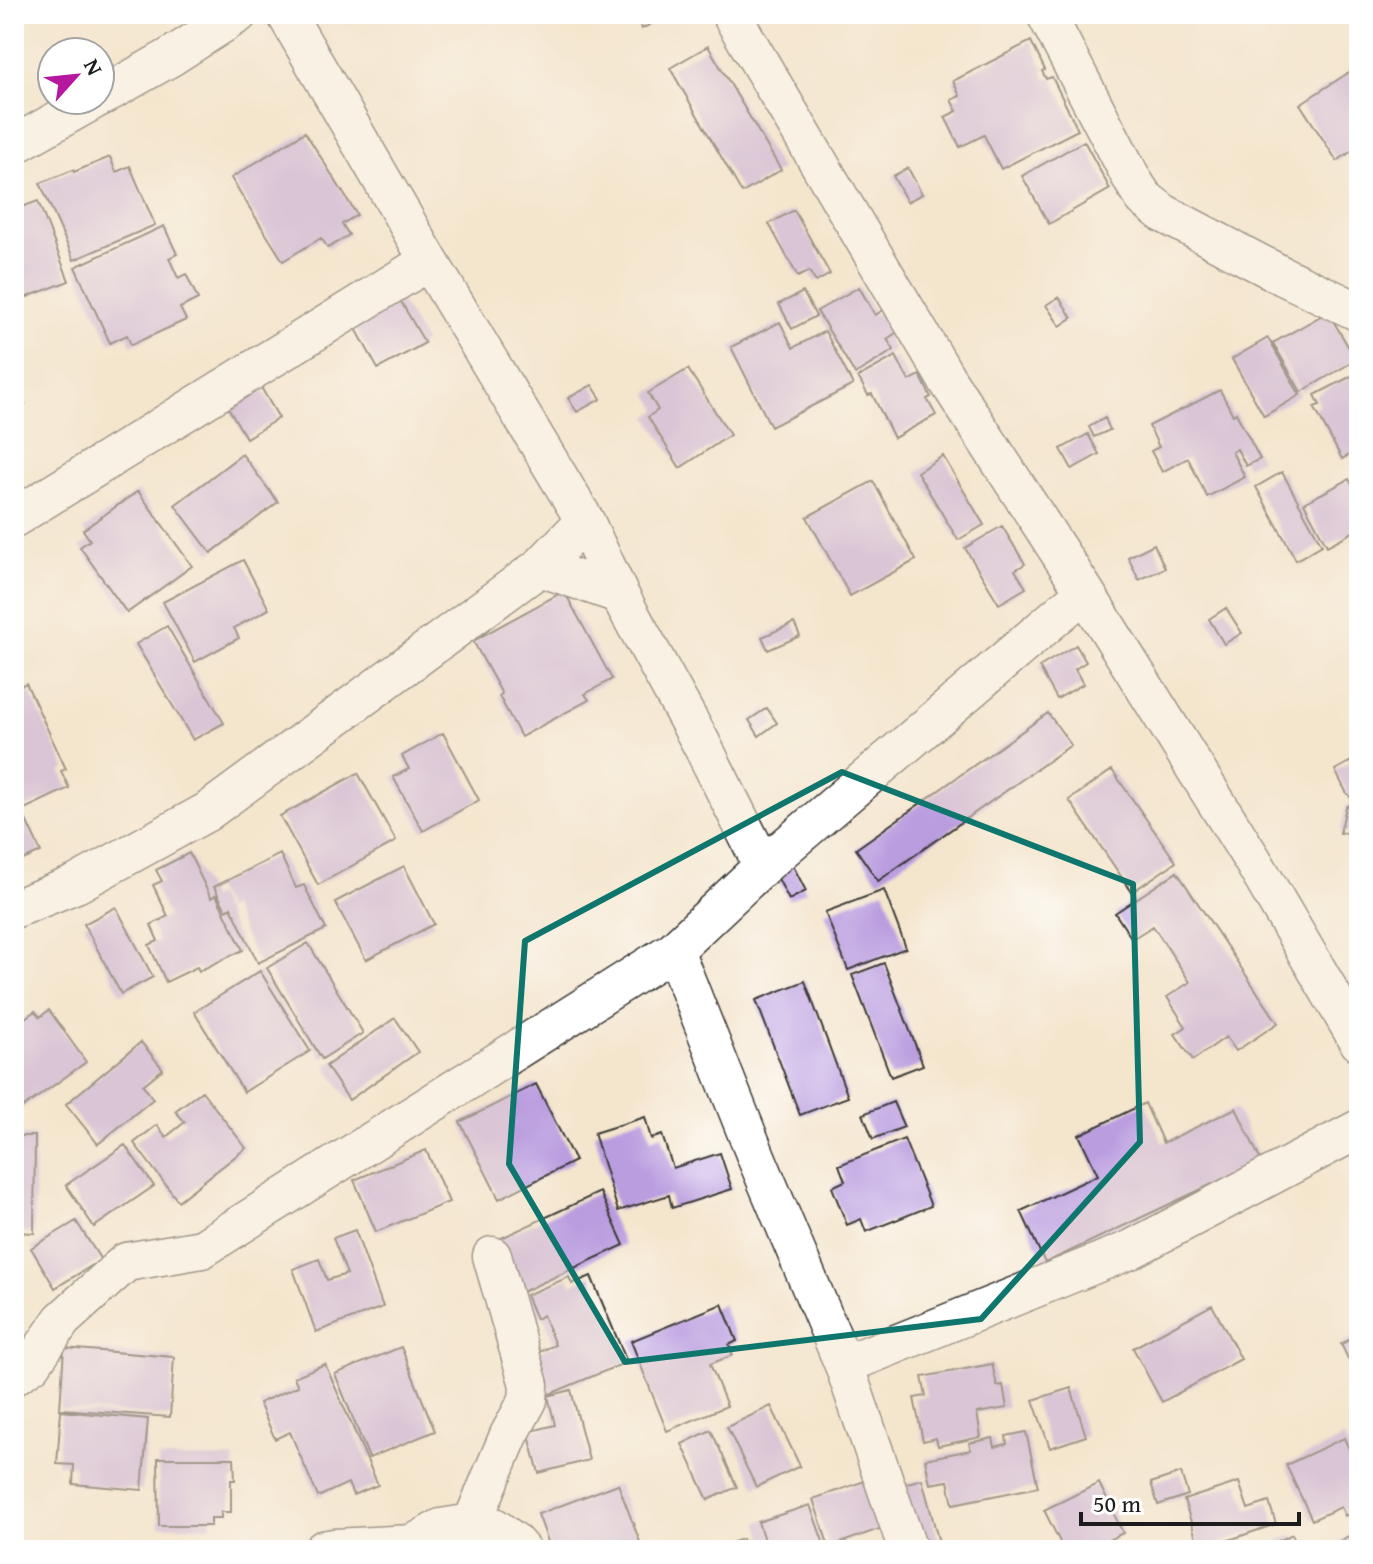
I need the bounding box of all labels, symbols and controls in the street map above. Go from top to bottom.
north arrow [36,36,116,116]
text: N [76,53,112,81]
scale bar [1081,1476,1299,1526]
text: 50 m [1093,1486,1141,1521]

